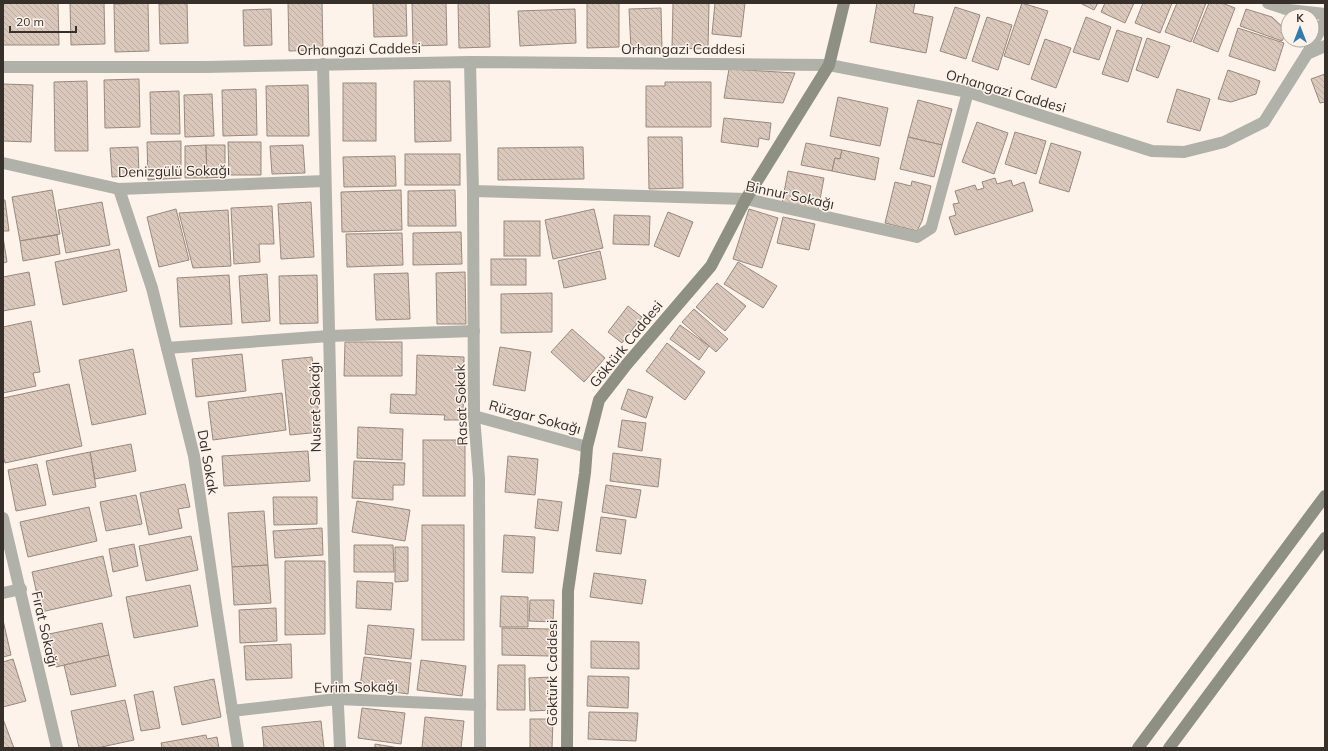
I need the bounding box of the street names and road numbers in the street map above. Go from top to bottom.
street label: Orhangazi Caddesi [297,39,421,59]
street label: Orhangazi Caddesi [621,40,745,58]
street label: Orhangazi Caddesi [944,65,1068,117]
street label: Denizgülü Sokağı [118,161,230,181]
street label: Binnur Sokağı [744,177,836,213]
street label: Göktürk Caddesi [585,297,667,391]
street label: Nusret Sokağı [305,362,325,452]
street label: Rasat Sokak [451,363,471,446]
street label: Rüzgar Sokağı [487,396,583,438]
street label: Dal Sokak [193,428,223,496]
street label: Fırat Sokağı [28,589,62,669]
street label: Göktürk Caddesi [543,620,561,726]
street label: Evrim Sokağı [314,677,398,697]

